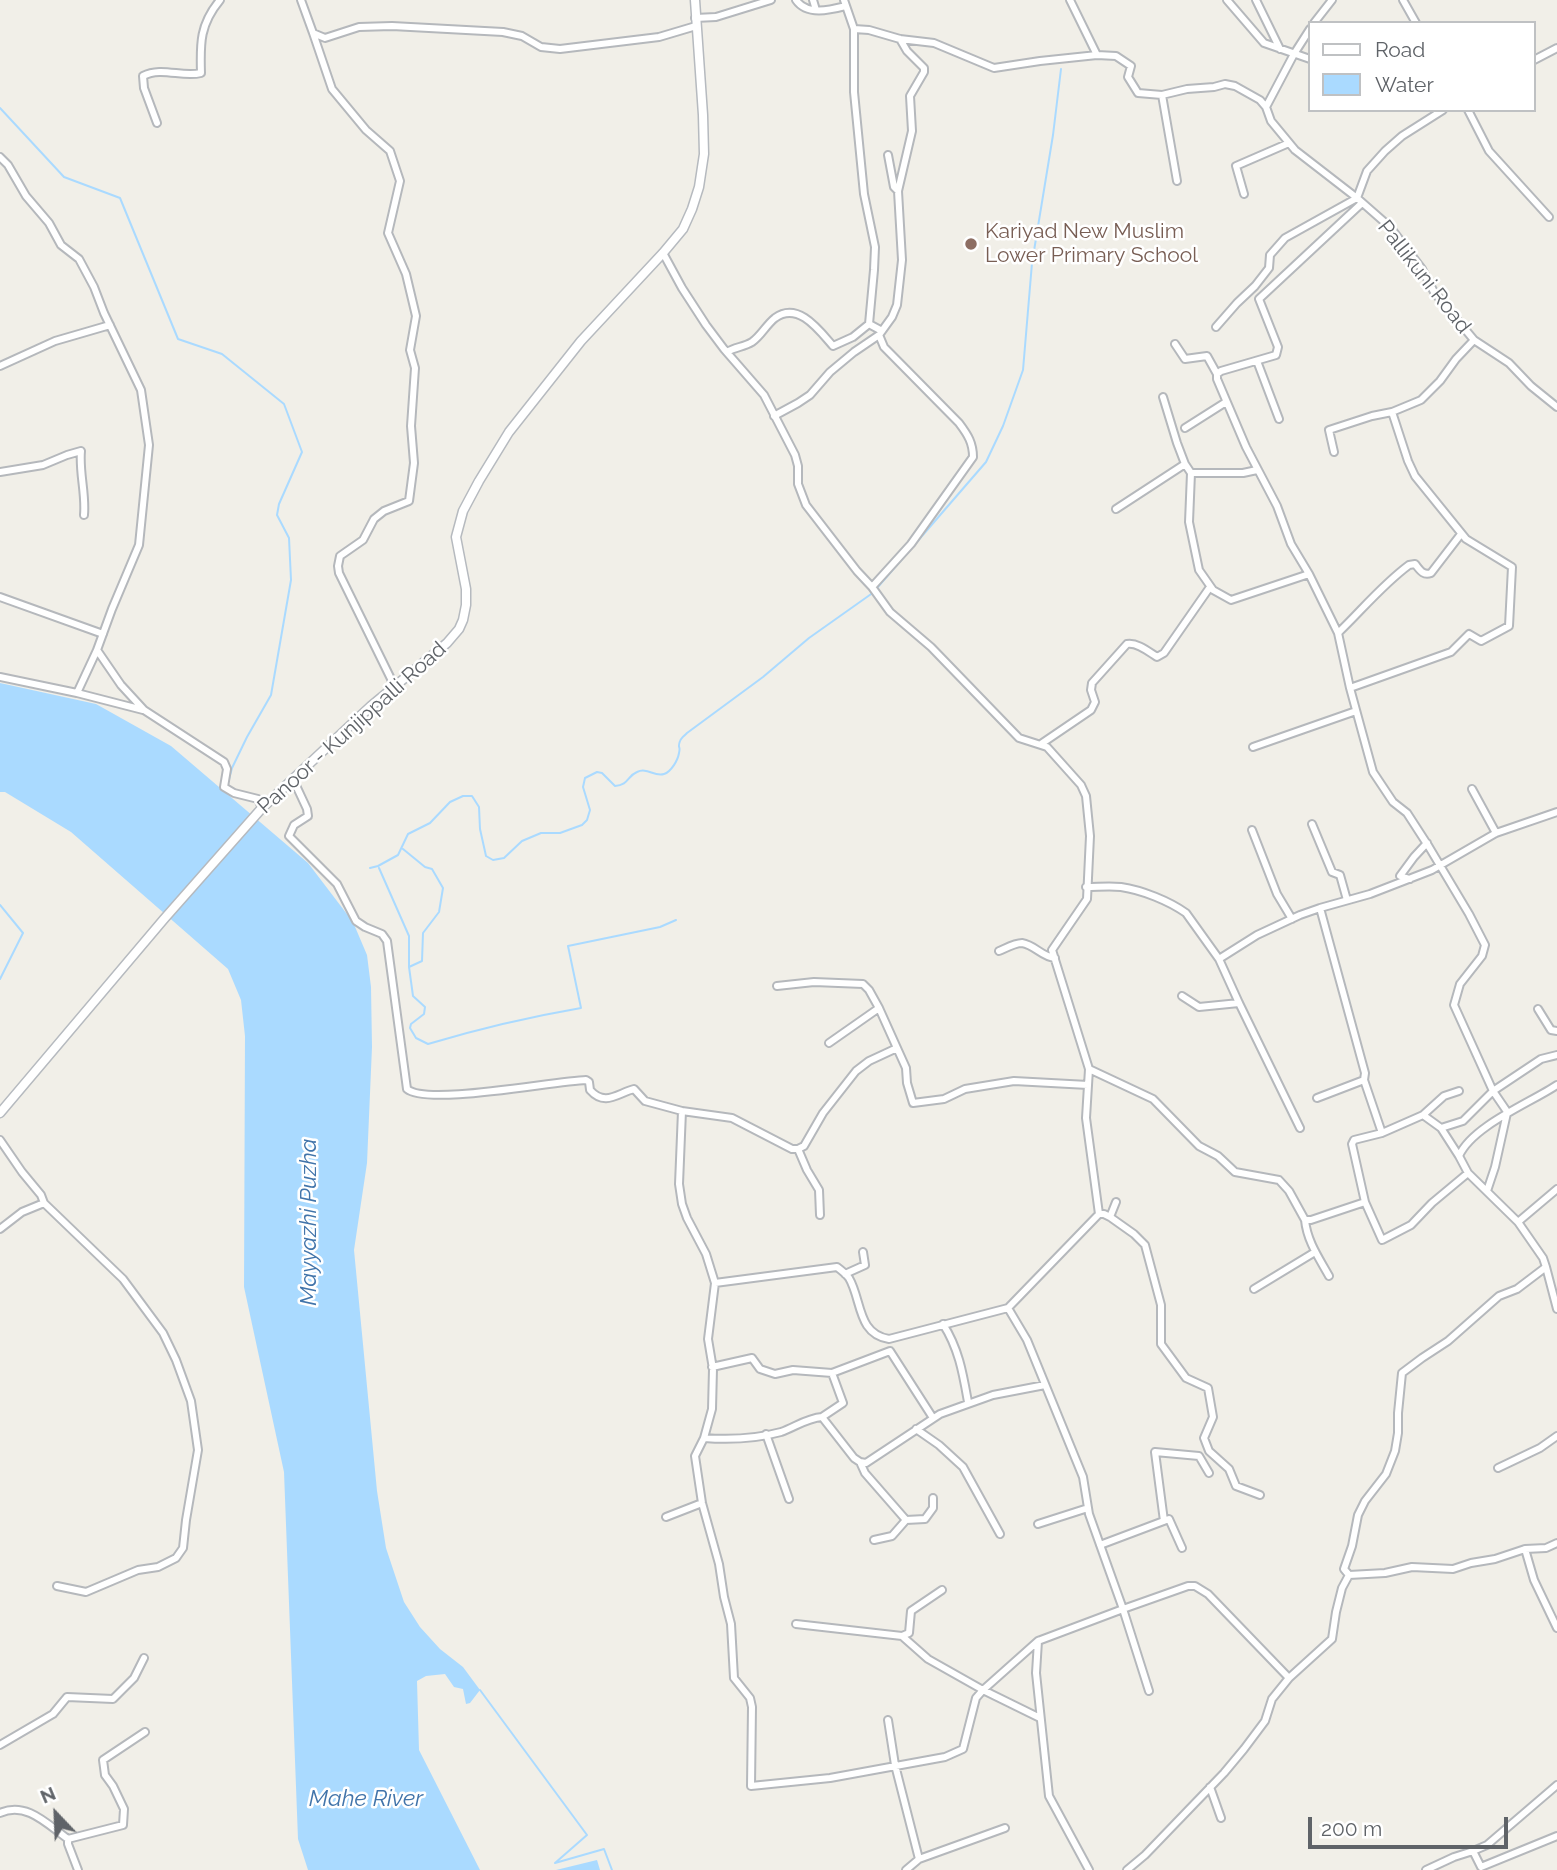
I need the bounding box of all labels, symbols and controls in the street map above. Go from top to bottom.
legend [1308,21,1536,112]
text: Road [1375,37,1425,62]
text: Water [1375,72,1434,97]
street label: Pallikuni Road [1372,215,1476,339]
place label: Kariyad New Muslim Lower Primary School [985,219,1198,269]
marker: Kariyad New Muslim Lower Primary School [963,236,979,252]
street label: Panoor - Kunjippalli Road [253,637,451,819]
water label: Mayyazhi Puzha [295,1138,323,1306]
north arrow [21,1779,91,1849]
text: N [37,1782,59,1808]
water label: Mahe River [309,1785,423,1813]
scale bar [1312,1804,1512,1848]
text: 200 m [1321,1816,1382,1841]

